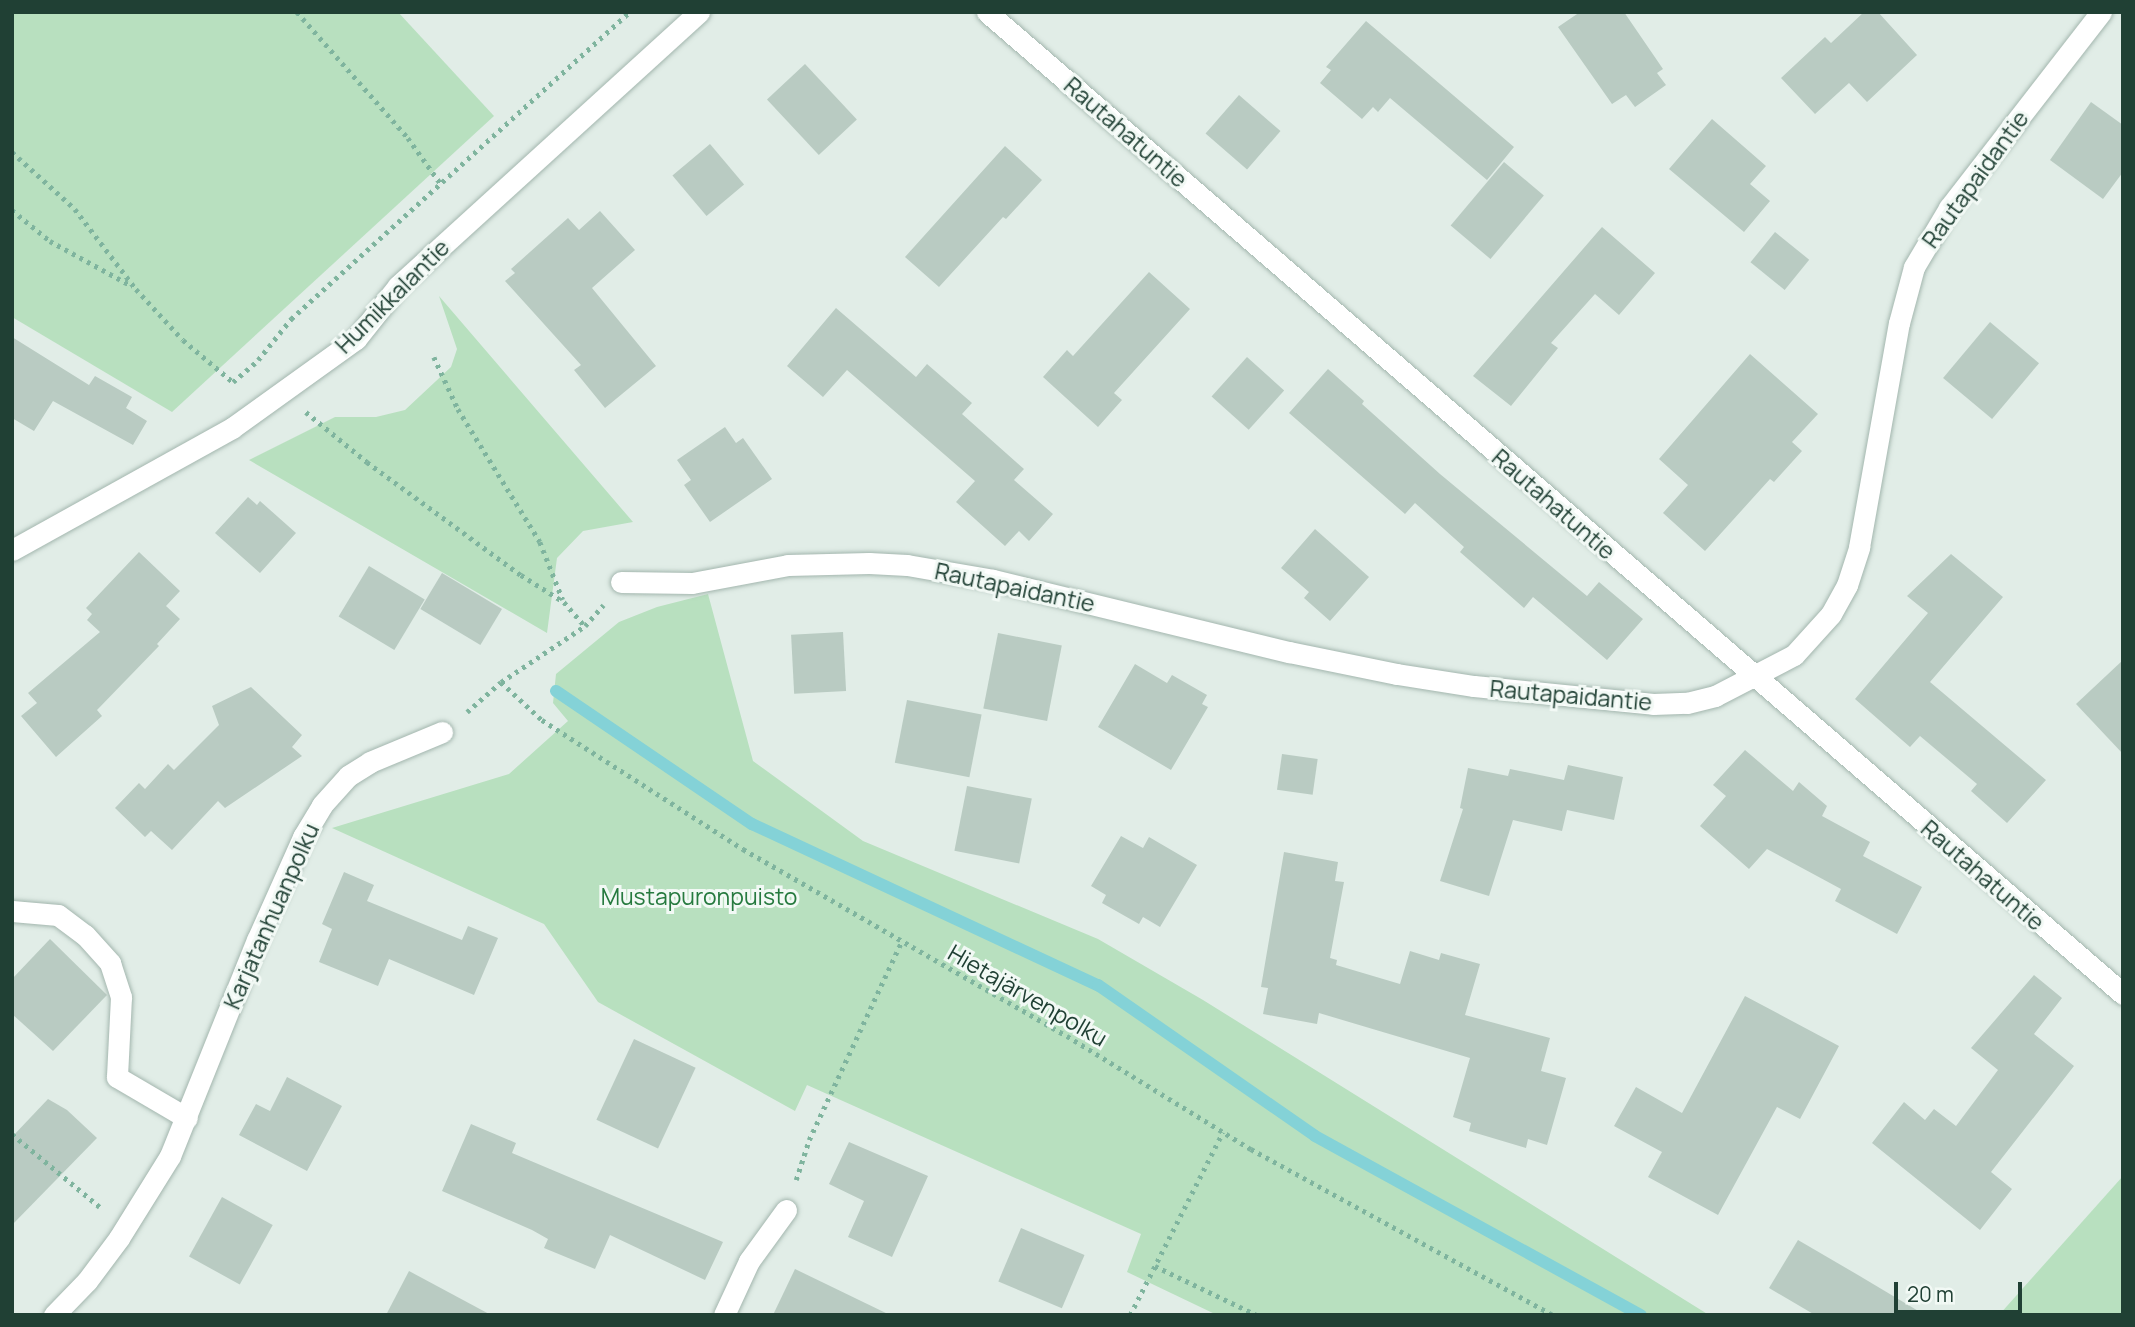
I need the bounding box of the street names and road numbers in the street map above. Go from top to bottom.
street label: Rautahatuntie [1059,71,1193,193]
street label: Rautapaidantie [1916,105,2034,253]
street label: Humikkalantie [329,233,455,359]
street label: Rautahatuntie [1487,443,1621,565]
street label: Rautapaidantie [933,557,1097,617]
street label: Rautapaidantie [1489,674,1653,716]
street label: Rautahatuntie [1916,814,2050,936]
street label: Karjatanhuanpolku [218,819,324,1013]
street label: Hietajärvenpolku [944,938,1112,1052]

